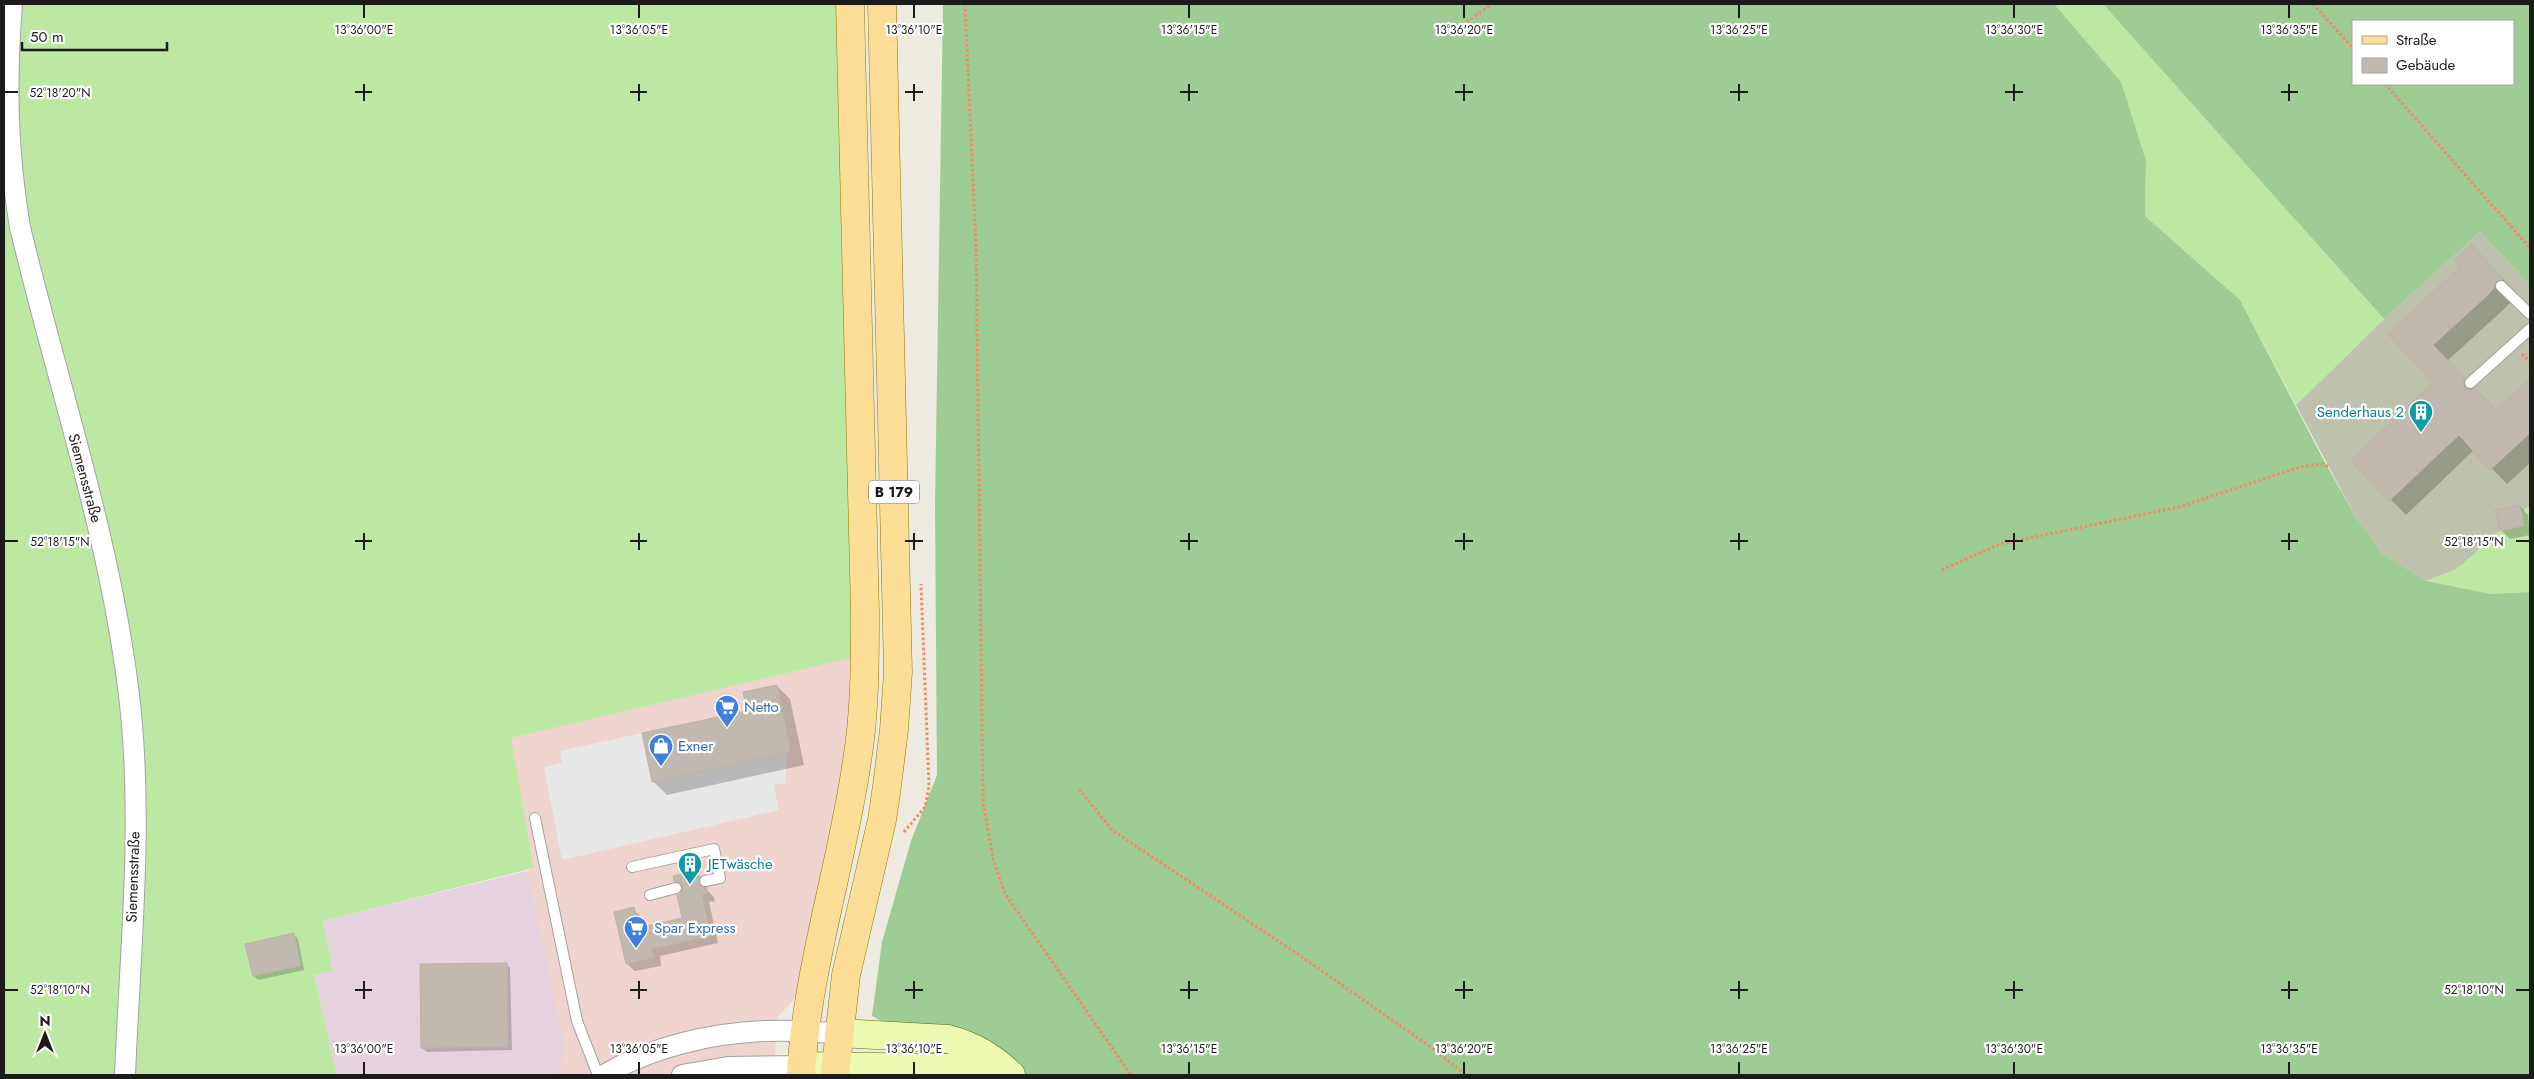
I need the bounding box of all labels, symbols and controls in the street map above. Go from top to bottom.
scale bar [22,20,168,52]
legend [2352,20,2514,85]
text: 13°36'00"E [335,21,393,39]
text: 13°36'05"E [610,21,668,39]
text: 13°36'10"E [886,21,942,39]
text: 13°36'15"E [1161,21,1217,39]
text: 13°36'20"E [1435,21,1493,39]
text: 13°36'25"E [1710,21,1768,39]
text: 13°36'30"E [1985,21,2043,39]
text: 13°36'35"E [2260,21,2318,39]
text: 50 m [30,26,64,48]
text: Straße [2396,29,2437,51]
text: Gebäude [2396,54,2456,76]
text: 52°18'20"N [29,84,91,102]
building icon: Senderhaus 2 [2408,399,2434,433]
place label: Senderhaus 2 [2317,401,2404,423]
street label: Siemensstraße [63,431,108,525]
road number: B 179 [869,481,919,504]
text: 52°18'15"N [30,533,90,551]
text: 52°18'15"N [2444,533,2504,551]
supermarket icon: Netto [714,694,740,728]
place label: Netto [744,696,779,718]
shop icon: Exner [648,733,674,767]
place label: Exner [678,735,714,757]
street label: Siemensstraße [120,831,146,923]
building icon: JETwäsche [677,851,703,885]
place label: JETwäsche [706,853,773,875]
supermarket icon: Spar Express [623,915,649,949]
place label: Spar Express [654,917,735,939]
text: 52°18'10"N [30,981,90,999]
text: 52°18'10"N [2444,981,2504,999]
north arrow [20,1009,70,1059]
text: N [39,1011,51,1031]
text: 13°36'00"E [335,1040,393,1058]
text: 13°36'05"E [610,1040,668,1058]
text: 13°36'10"E [886,1040,942,1058]
text: 13°36'15"E [1161,1040,1217,1058]
text: 13°36'20"E [1435,1040,1493,1058]
text: 13°36'25"E [1710,1040,1768,1058]
text: 13°36'30"E [1985,1040,2043,1058]
text: 13°36'35"E [2260,1040,2318,1058]

